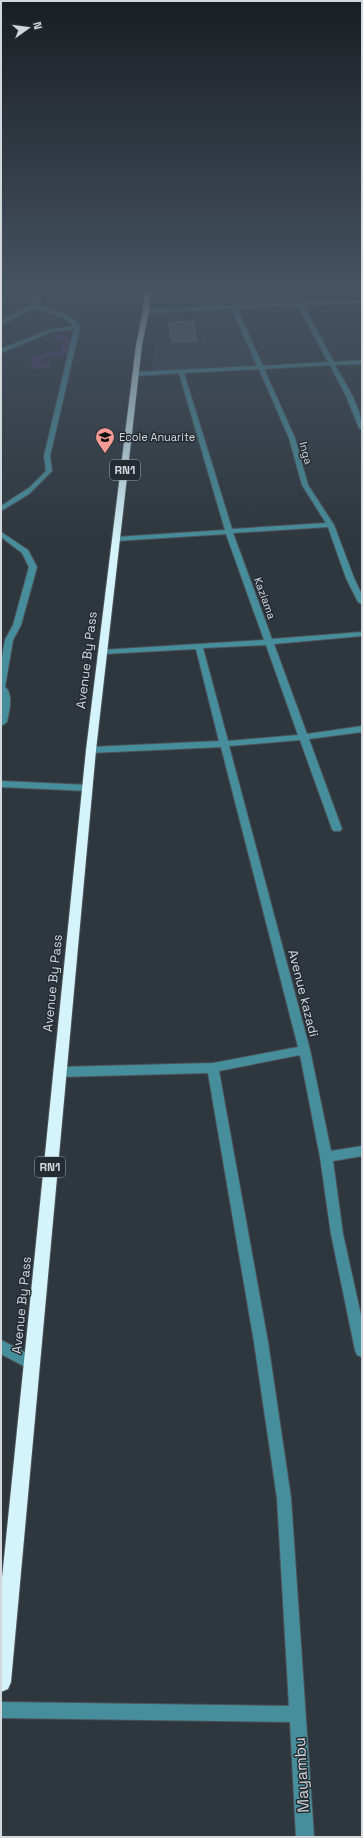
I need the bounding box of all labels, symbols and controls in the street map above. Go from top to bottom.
north arrow [8,8,48,48]
text: N [30,20,45,31]
school or university icon: Ecole Anuarite [94,426,116,454]
place label: Ecole Anuarite [119,430,195,444]
street label: Inga [296,440,316,466]
road number: RN1 [110,460,140,480]
street label: Kaziama [251,575,279,621]
street label: Avenue By Pass [72,610,101,710]
street label: Avenue By Pass [39,933,66,1033]
street label: Avenue kazadi [284,948,323,1038]
road number: RN1 [35,1157,65,1177]
street label: Avenue By Pass [8,1255,35,1355]
street label: Mayambu [289,1737,314,1813]

